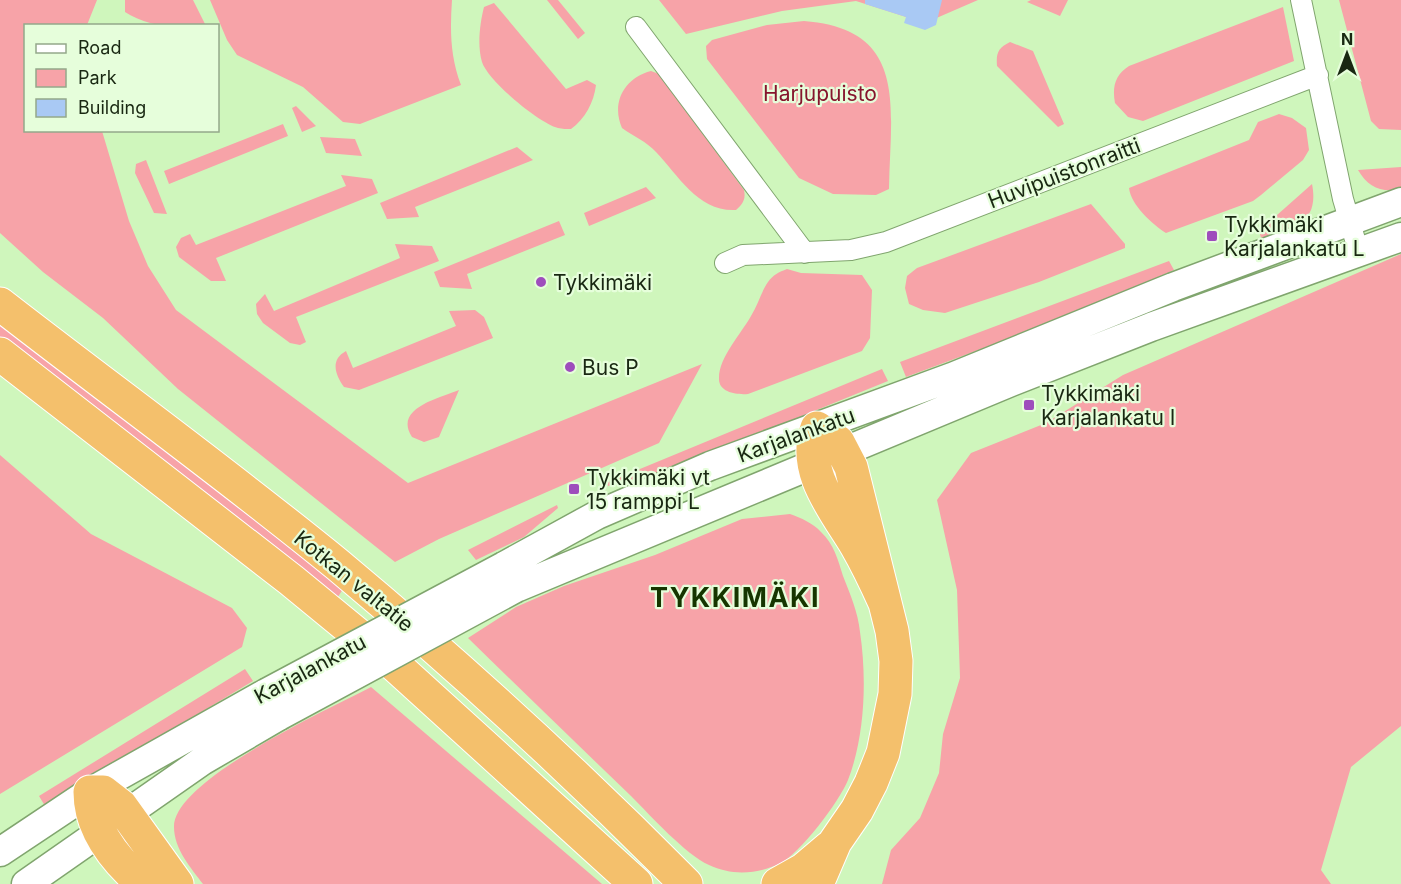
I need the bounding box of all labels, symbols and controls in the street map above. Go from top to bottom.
legend [24,24,219,132]
north arrow [1317,24,1377,84]
text: N [1341,29,1353,49]
text: Road [78,37,121,58]
text: Park [78,67,117,88]
park label: Harjupuisto [763,81,877,106]
text: Building [78,97,146,118]
street label: Huvipuistonraitti [984,132,1144,214]
place label: Tykkimäki Karjalankatu L [1224,212,1365,261]
marker: Tykkimäki Karjalankatu L [1205,229,1219,243]
place label: Tykkimäki [553,270,652,295]
marker: Tykkimäki [534,275,548,289]
place label: Bus P [582,355,639,380]
marker: Bus P [563,360,577,374]
place label: Tykkimäki Karjalankatu I [1041,381,1175,430]
marker: Tykkimäki Karjalankatu I [1022,398,1036,412]
street label: Karjalankatu [734,402,858,468]
place label: Tykkimäki vt 15 ramppi L [586,465,710,514]
marker: Tykkimäki vt 15 ramppi L [567,482,581,496]
street label: Kotkan valtatie [289,525,419,637]
district label: TYKKIMÄKI [650,581,820,614]
street label: Karjalankatu [250,629,370,709]

